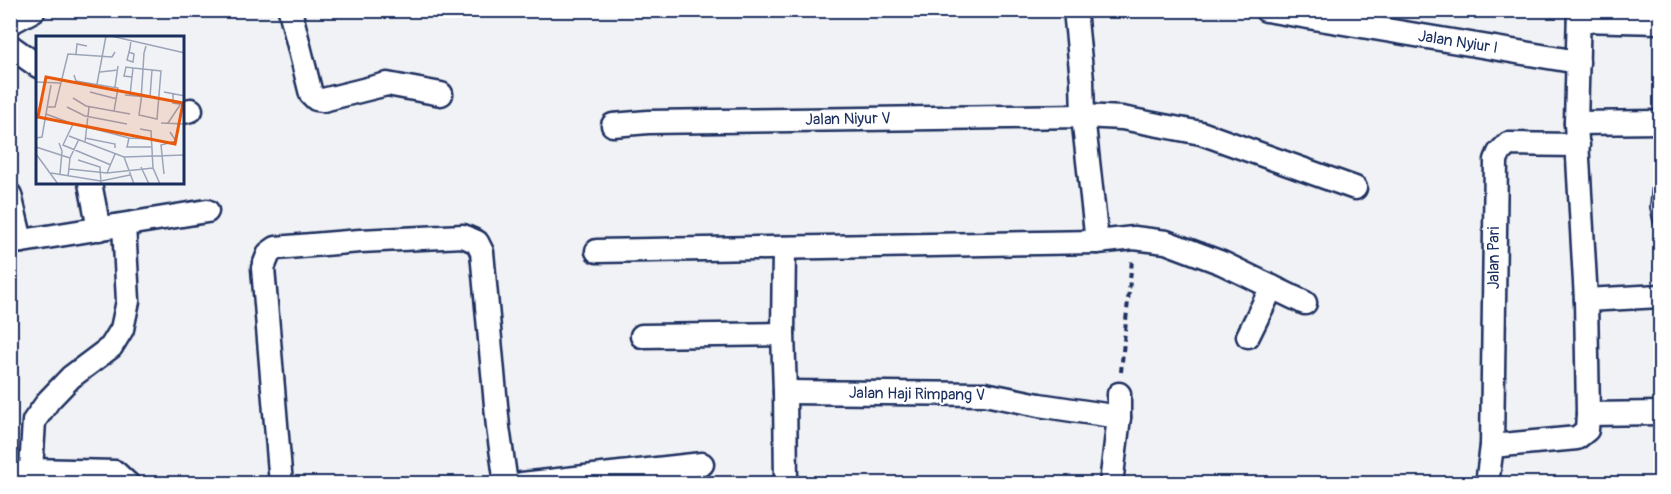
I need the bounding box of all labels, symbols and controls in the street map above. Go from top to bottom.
street label: Jalan Nyiur I [1417,26,1499,58]
inset map [36,36,184,184]
street label: Jalan Niyur V [805,108,891,130]
street label: Jalan Pari [1484,227,1504,289]
street label: Jalan Haji Rimpang V [849,383,985,405]

